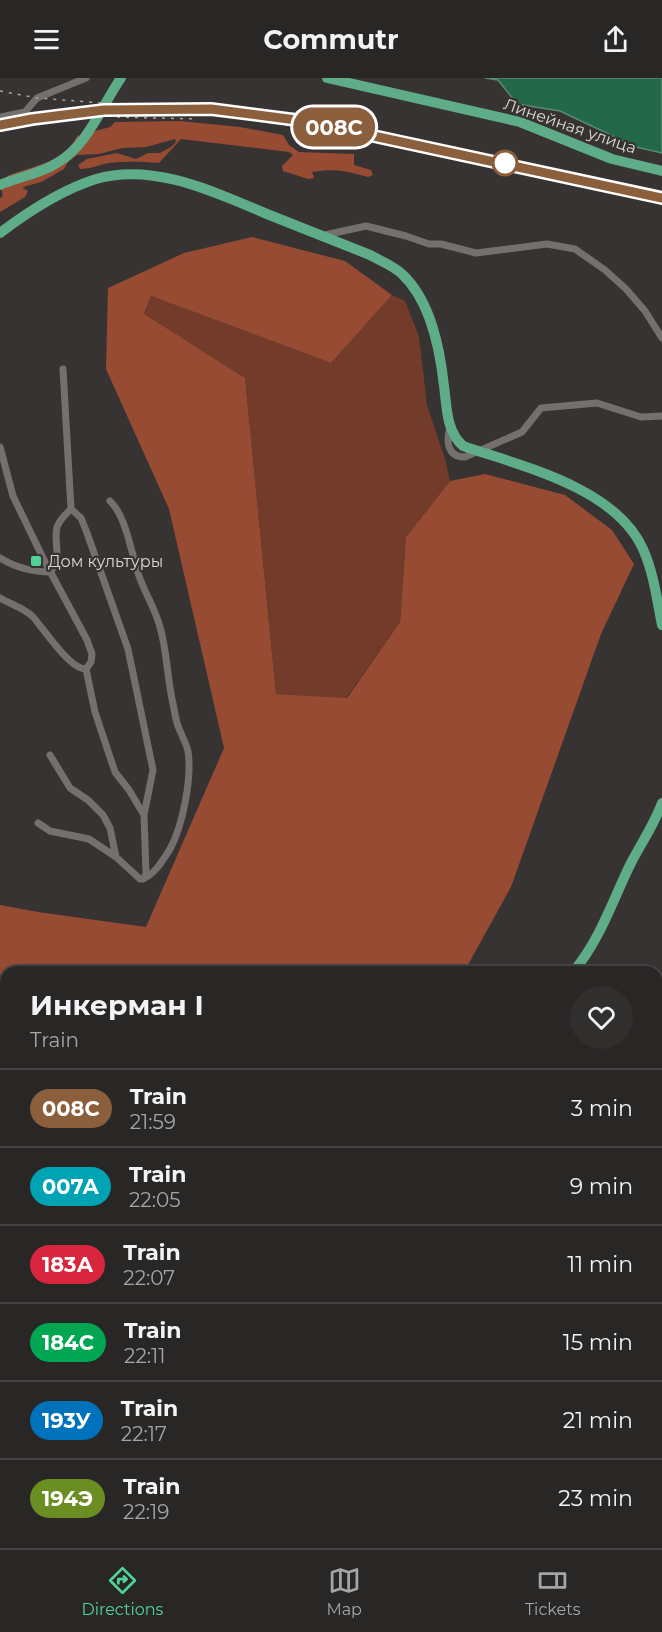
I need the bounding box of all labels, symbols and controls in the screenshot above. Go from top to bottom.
icon: menu [30,23,63,56]
text: Commutr [263,23,399,56]
icon: share [599,23,632,56]
street label: Линейная улица [501,94,639,158]
line badge: 008С [292,107,376,146]
text: 008С [305,115,363,140]
unlabelled marker [492,150,518,176]
place label: Дом культуры [48,552,163,571]
marker: Дом культуры [29,554,43,568]
button: heart [570,986,633,1049]
text: Инкерман I [30,988,204,1022]
text: Train [30,1028,79,1052]
text: Train [130,1083,187,1110]
text: 3 min [571,1095,633,1122]
text: 008С [42,1096,100,1121]
text: 21:59 [130,1110,176,1134]
text: Train [129,1161,186,1188]
text: 9 min [570,1173,633,1200]
text: 007А [42,1174,99,1199]
text: 22:05 [129,1188,181,1212]
text: Train [123,1239,181,1266]
text: 11 min [567,1251,633,1278]
text: 183А [42,1252,93,1277]
text: 22:07 [123,1266,175,1290]
text: Train [124,1317,181,1344]
text: 15 min [563,1329,633,1356]
text: 184С [42,1330,94,1355]
text: 22:11 [124,1344,165,1368]
text: Train [121,1395,178,1422]
text: 21 min [563,1407,633,1434]
text: 193У [42,1408,91,1433]
text: 22:17 [121,1422,167,1446]
text: Train [123,1473,180,1500]
text: 23 min [558,1485,633,1512]
text: 194Э [42,1486,93,1511]
text: 22:19 [123,1500,169,1524]
tab: Directions [81,1564,163,1619]
tab: Map [326,1564,362,1619]
tab: Tickets [525,1564,581,1619]

